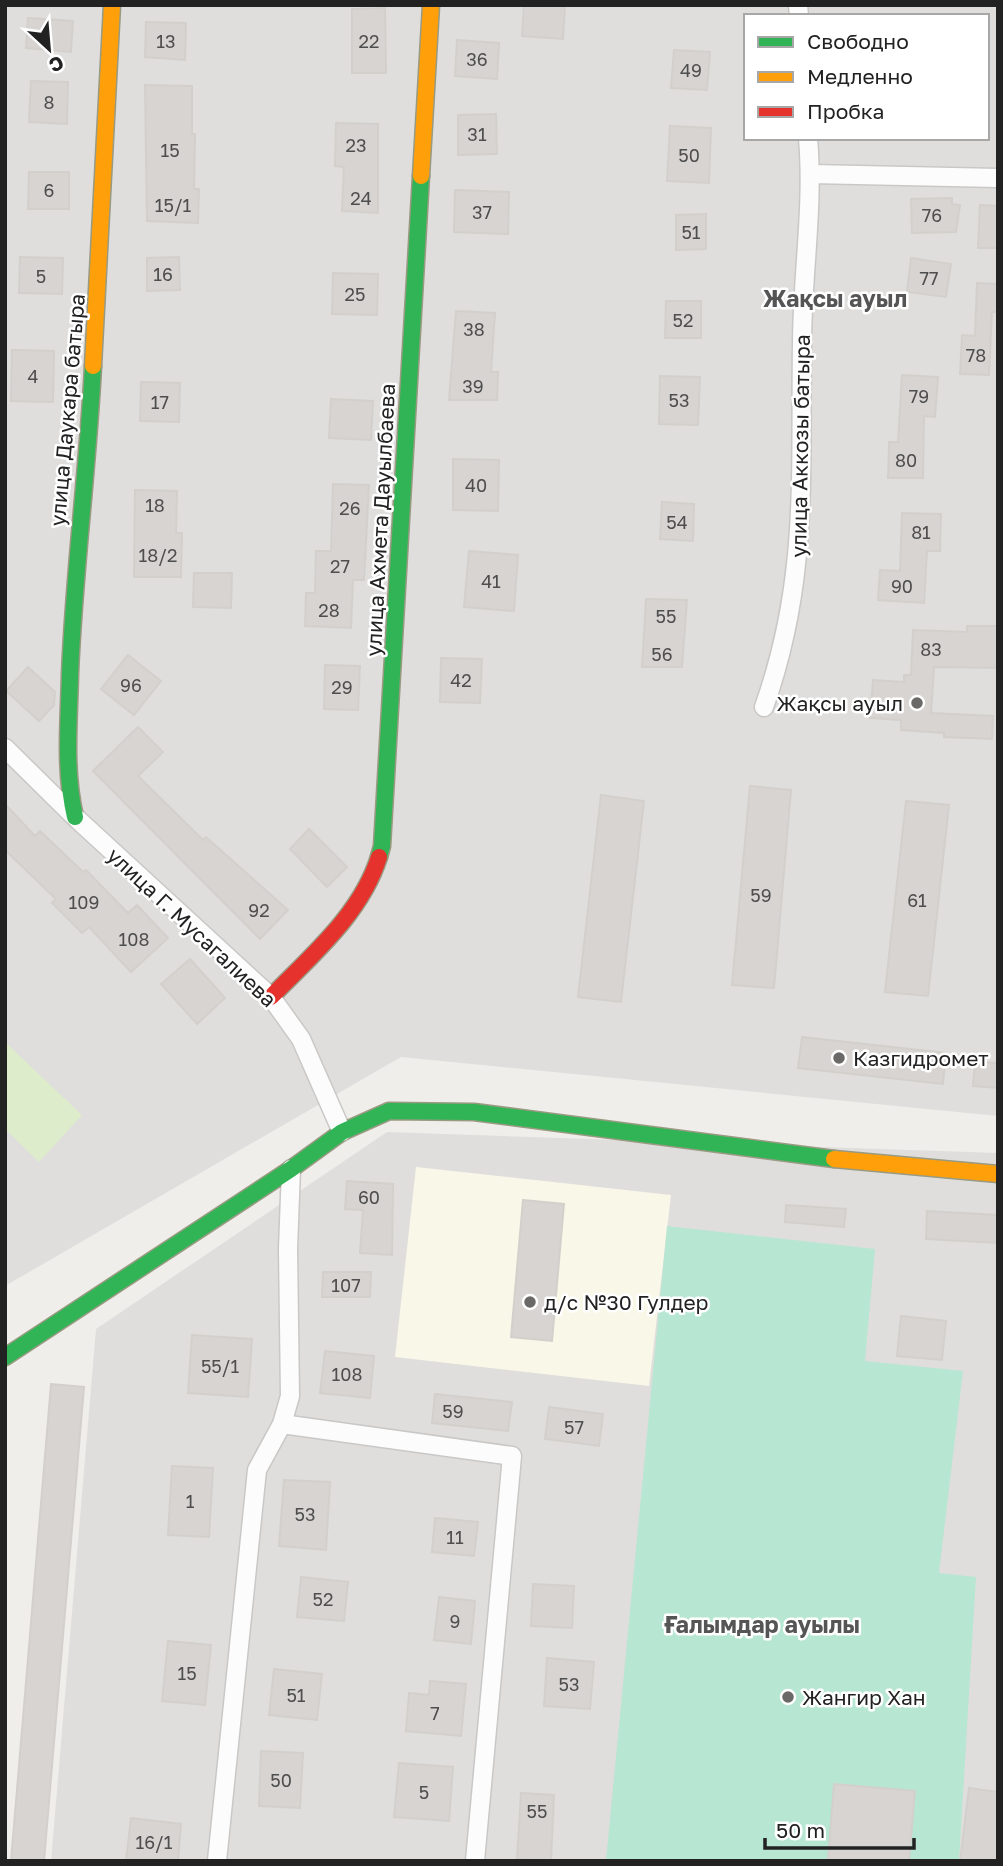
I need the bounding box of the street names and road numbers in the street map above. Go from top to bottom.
street label: улица Даукара батыра [44,292,90,528]
street label: улица Аккозы батыра [785,334,815,558]
street label: улица Ахмета Дауылбаева [360,383,400,657]
street label: улица Г. Мусагалиева [102,842,282,1012]

